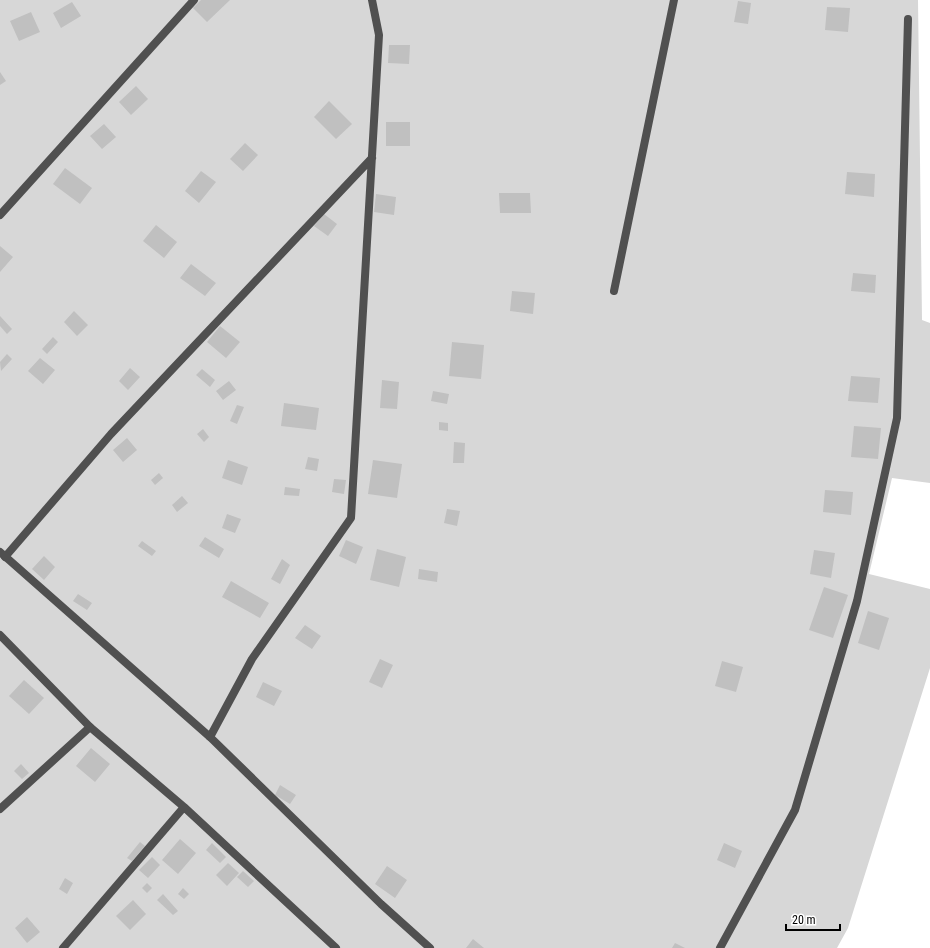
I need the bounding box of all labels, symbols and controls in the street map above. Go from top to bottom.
scale bar [786,906,840,932]
text: 20 m [792,913,816,927]

